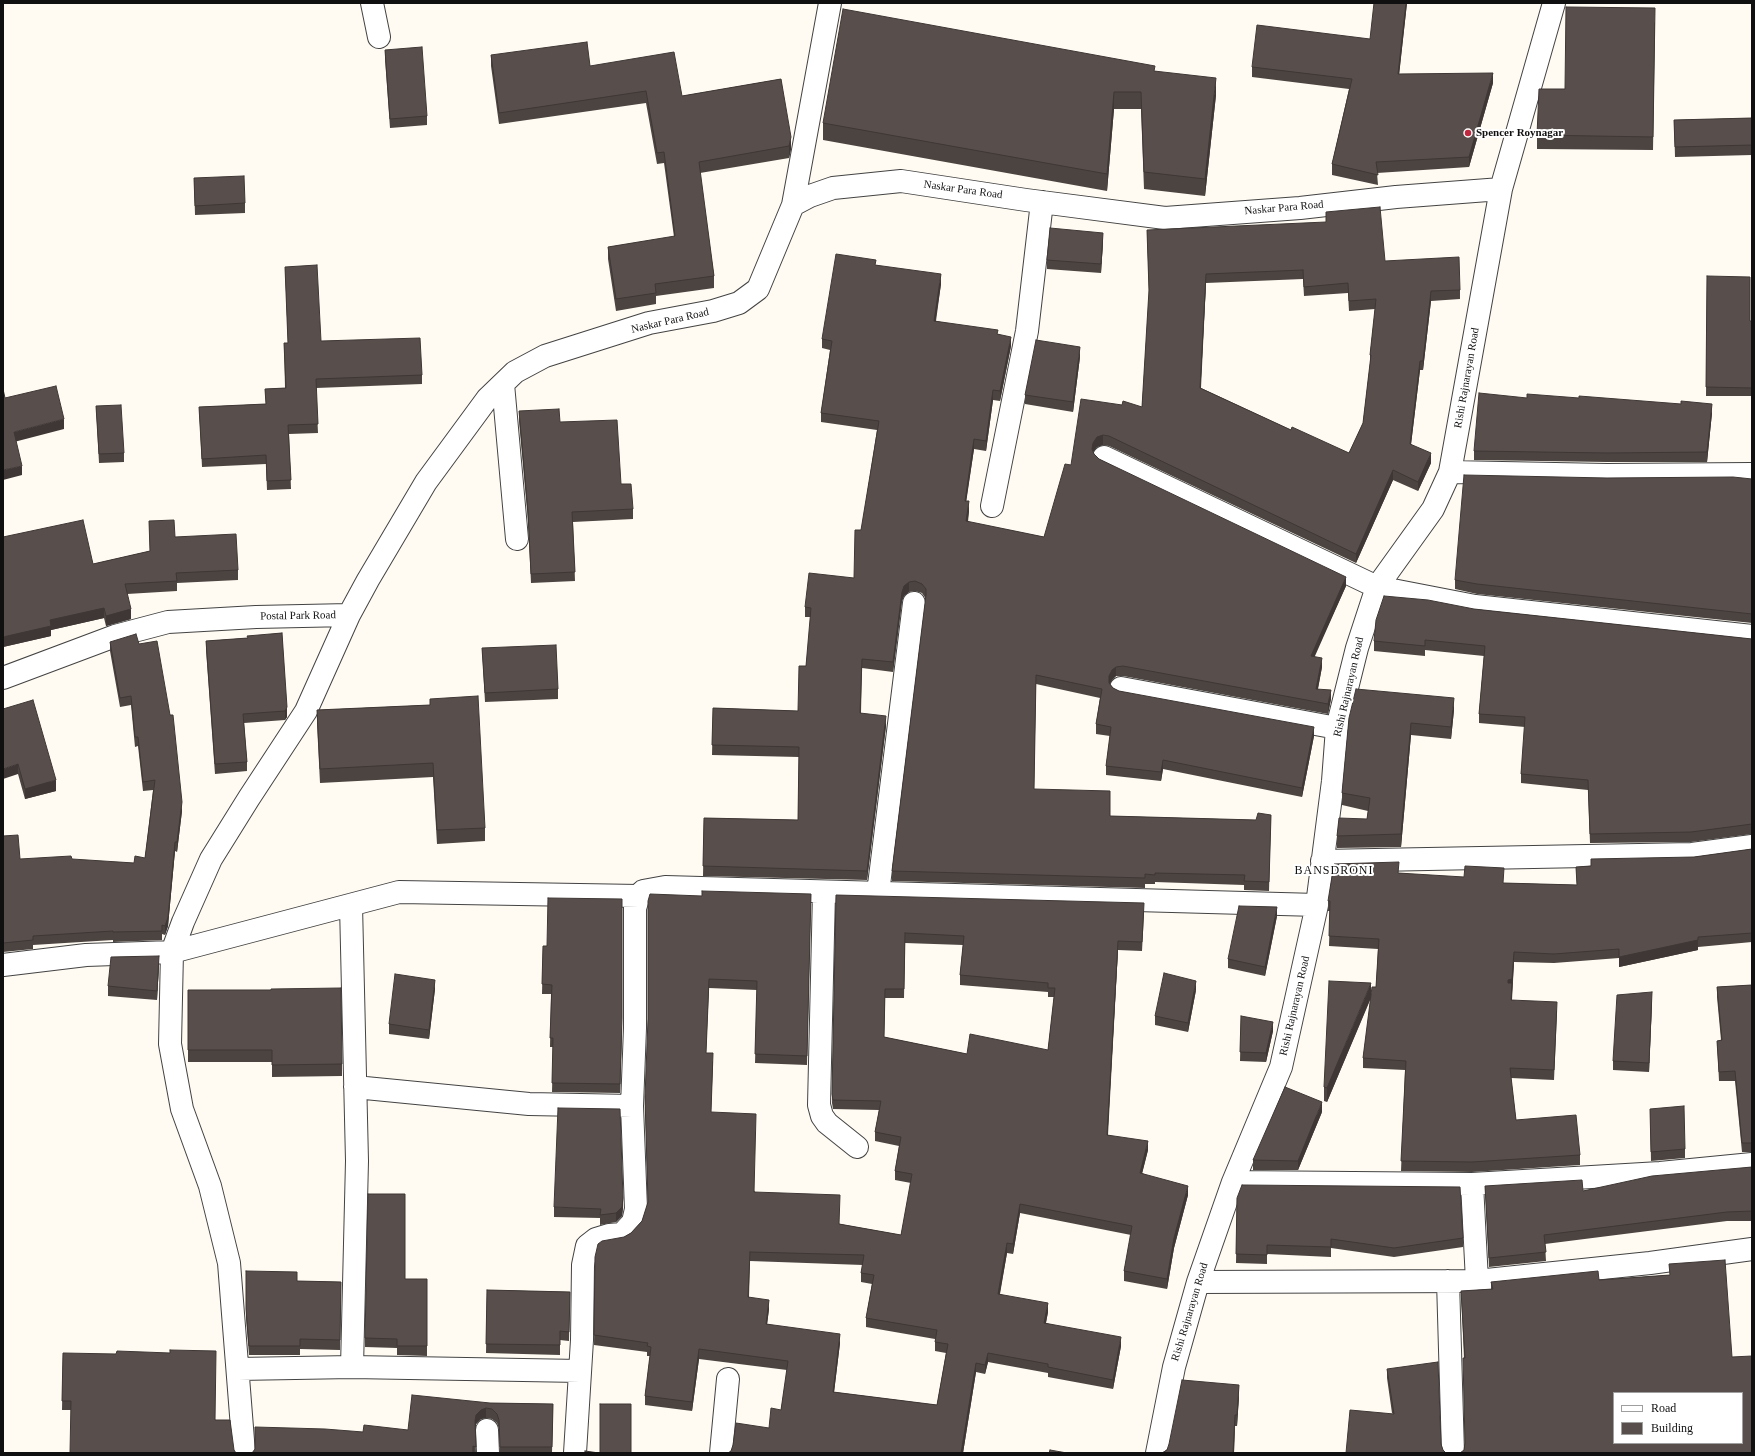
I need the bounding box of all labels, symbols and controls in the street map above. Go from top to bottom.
place label: Spencer Roynagar [1476,126,1563,140]
marker: Spencer Roynagar [1463,128,1473,138]
street label: Naskar Para Road [923,178,1003,202]
street label: Naskar Para Road [1244,198,1324,218]
street label: Naskar Para Road [630,306,710,336]
street label: Rishi Rajnarayan Road [1452,327,1482,429]
street label: Postal Park Road [260,609,336,623]
street label: Rishi Rajnarayan Road [1331,636,1367,738]
district label: BANSDRONI [1294,864,1374,878]
street label: Rishi Rajnarayan Road [1277,955,1313,1057]
street label: Rishi Rajnarayan Road [1169,1261,1211,1363]
legend [1613,1392,1743,1444]
text: Road [1651,1401,1676,1415]
text: Building [1651,1421,1693,1435]

